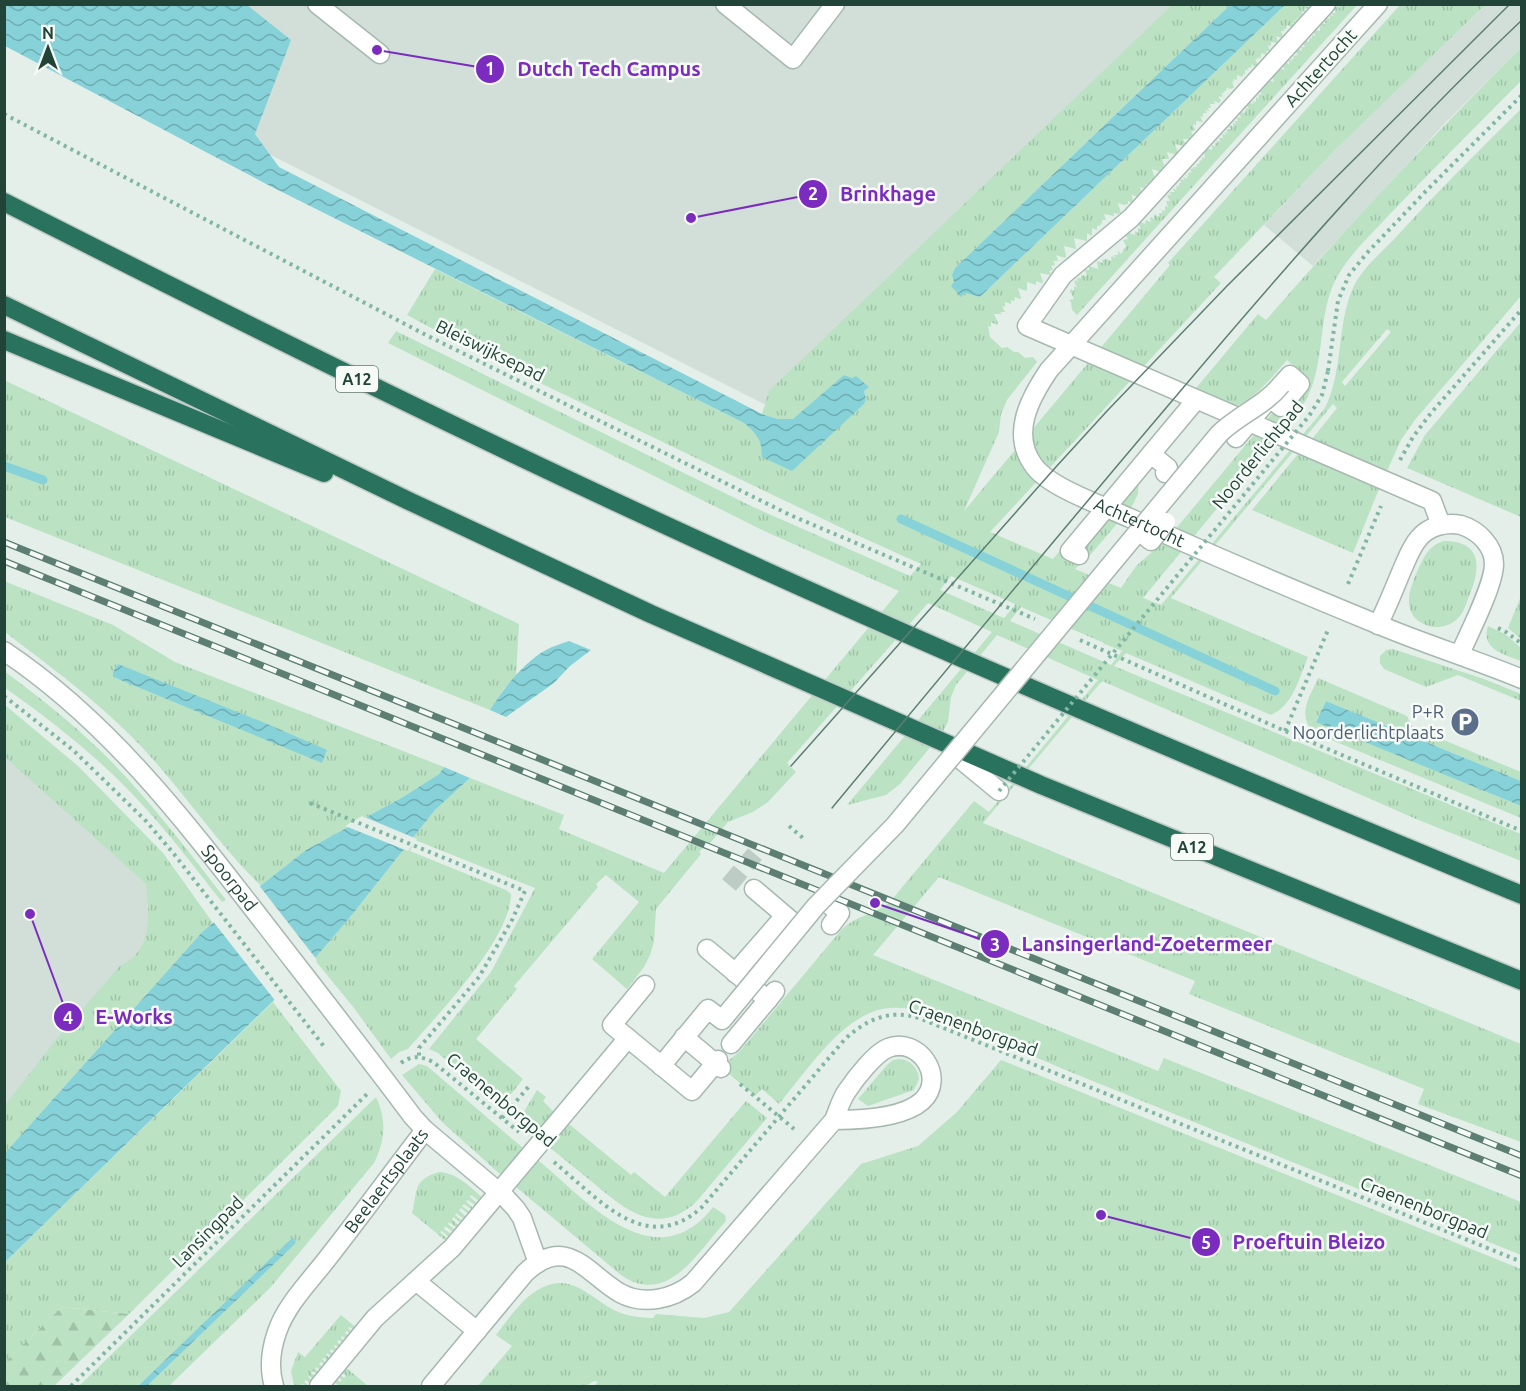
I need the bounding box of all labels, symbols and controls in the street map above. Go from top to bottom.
north arrow [18,18,78,78]
text: N [42,24,54,42]
street label: Achtertocht [1280,24,1360,110]
callout: Dutch Tech Campus [475,50,712,88]
text: Dutch Tech Campus [517,57,701,80]
text: 1 [485,58,495,78]
callout: Brinkhage [798,175,947,213]
text: Brinkhage [840,182,936,205]
text: 2 [808,183,818,203]
street label: Bleiswijksepad [433,315,548,385]
road number: A12 [336,366,378,392]
street label: Noorderlichtpad [1208,396,1307,512]
street label: Achtertocht [1091,493,1188,550]
place label: P+R Noorderlichtplaats [1293,701,1444,742]
parking icon: P+R Noorderlichtplaats [1449,706,1481,738]
road number: A12 [1171,834,1213,860]
street label: Spoorpad [198,840,262,914]
callout: Lansingerland-Zoetermeer [980,925,1285,963]
text: Lansingerland-Zoetermeer [1021,932,1273,955]
text: 3 [990,934,1000,954]
street label: Craenenborgpad [906,994,1041,1060]
callout: E-Works [53,998,185,1036]
text: E-Works [95,1005,173,1028]
text: 4 [63,1007,73,1027]
street label: Craenenborgpad [443,1048,560,1151]
street label: Beelaertsplaats [340,1124,432,1237]
street label: Craenenborgpad [1358,1172,1491,1242]
street label: Lansingpad [168,1192,247,1271]
callout: Proeftuin Bleizo [1191,1223,1398,1261]
text: Proeftuin Bleizo [1233,1230,1385,1253]
text: 5 [1201,1232,1211,1252]

